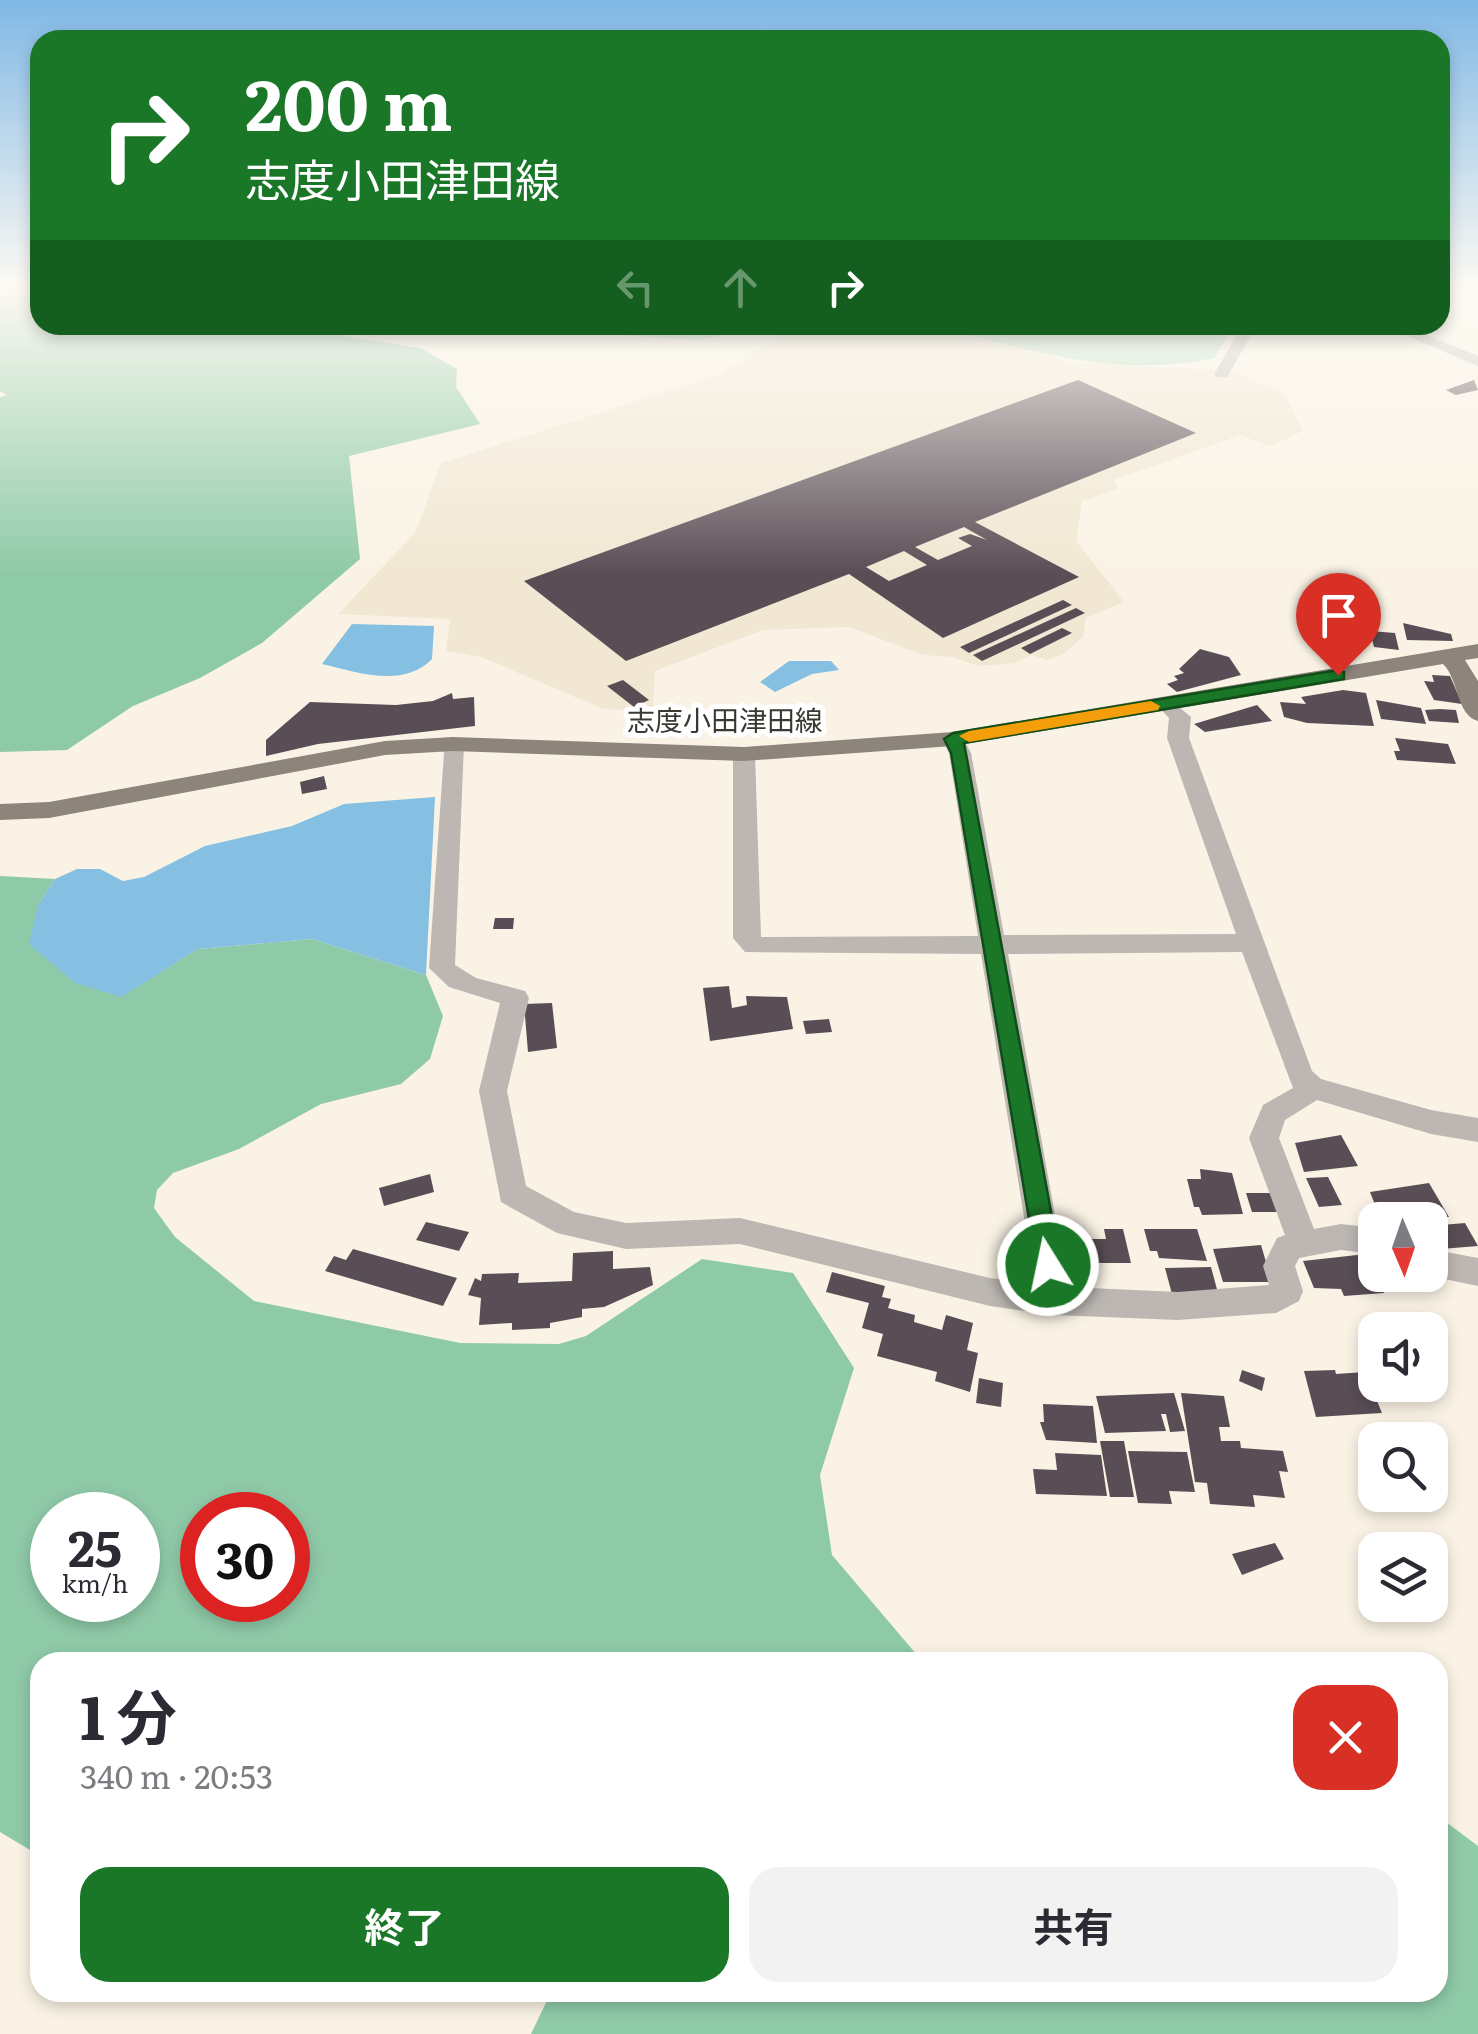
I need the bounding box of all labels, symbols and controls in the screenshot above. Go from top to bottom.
text: 200 m [245,49,453,153]
icon: right [80,70,210,200]
text: 志度小田津田線 [245,144,560,211]
icon: left [608,260,663,315]
icon: ahead [713,260,768,315]
icon: right [818,260,873,315]
pin [1296,573,1381,676]
icon: arrive [1311,588,1366,643]
street label: 志度小田津田線 [627,698,823,740]
north arrow [1358,1202,1448,1292]
map controls [1358,1202,1448,1622]
position arrow [996,1213,1100,1317]
button: sound [1358,1312,1448,1402]
button: search [1358,1422,1448,1512]
speed limit sign: 30 [180,1492,310,1622]
text: 25 [68,1508,122,1582]
button: layers [1358,1532,1448,1622]
text: km/h [62,1564,128,1601]
text: 1 分 [80,1669,177,1758]
button: close [1293,1685,1398,1790]
text: 340 m · 20:53 [80,1751,273,1799]
button: 終了 [80,1867,729,1982]
button: 共有 [749,1867,1398,1982]

